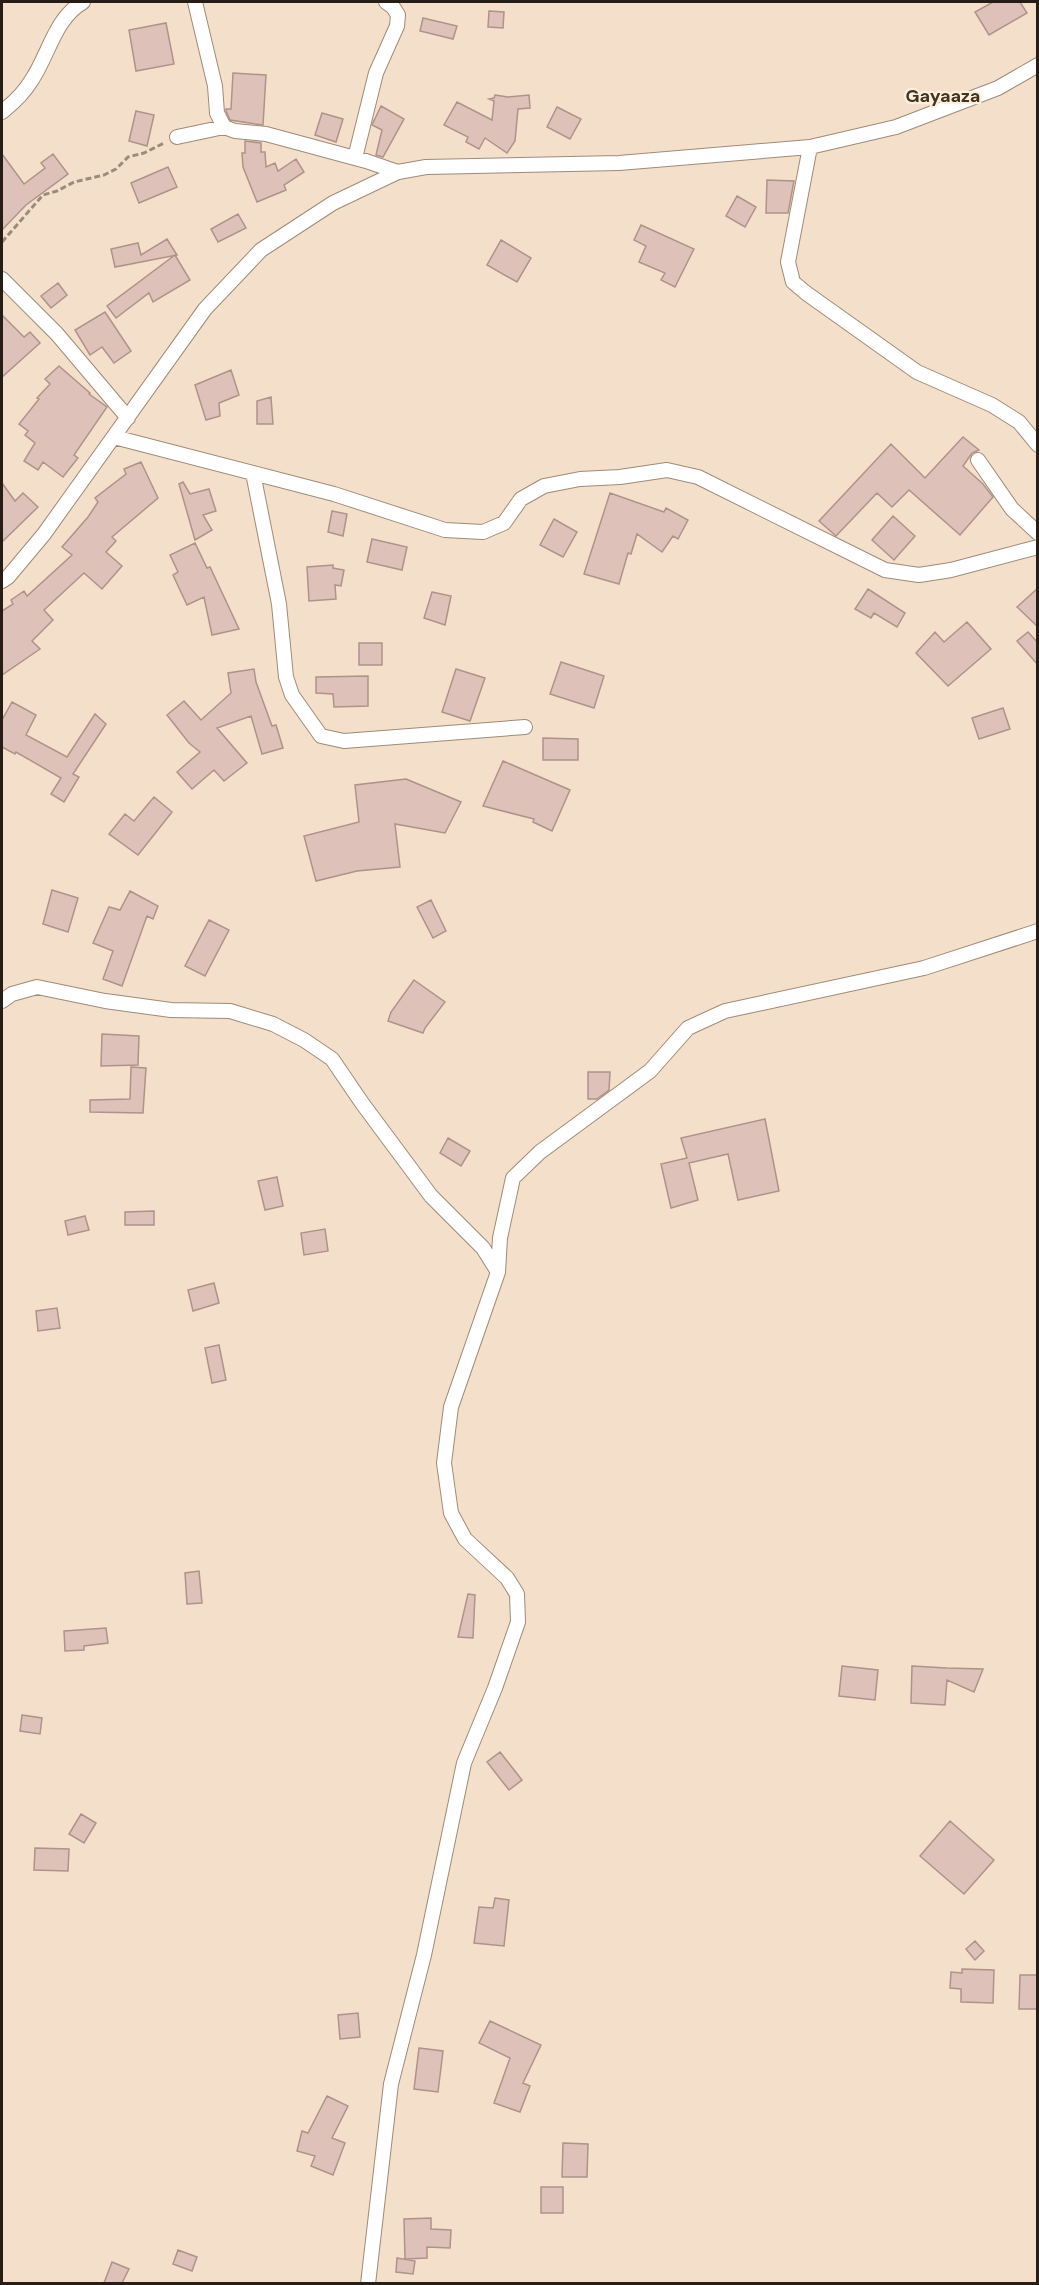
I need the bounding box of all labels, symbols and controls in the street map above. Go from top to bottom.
district label: Gayaaza [906,84,980,108]

